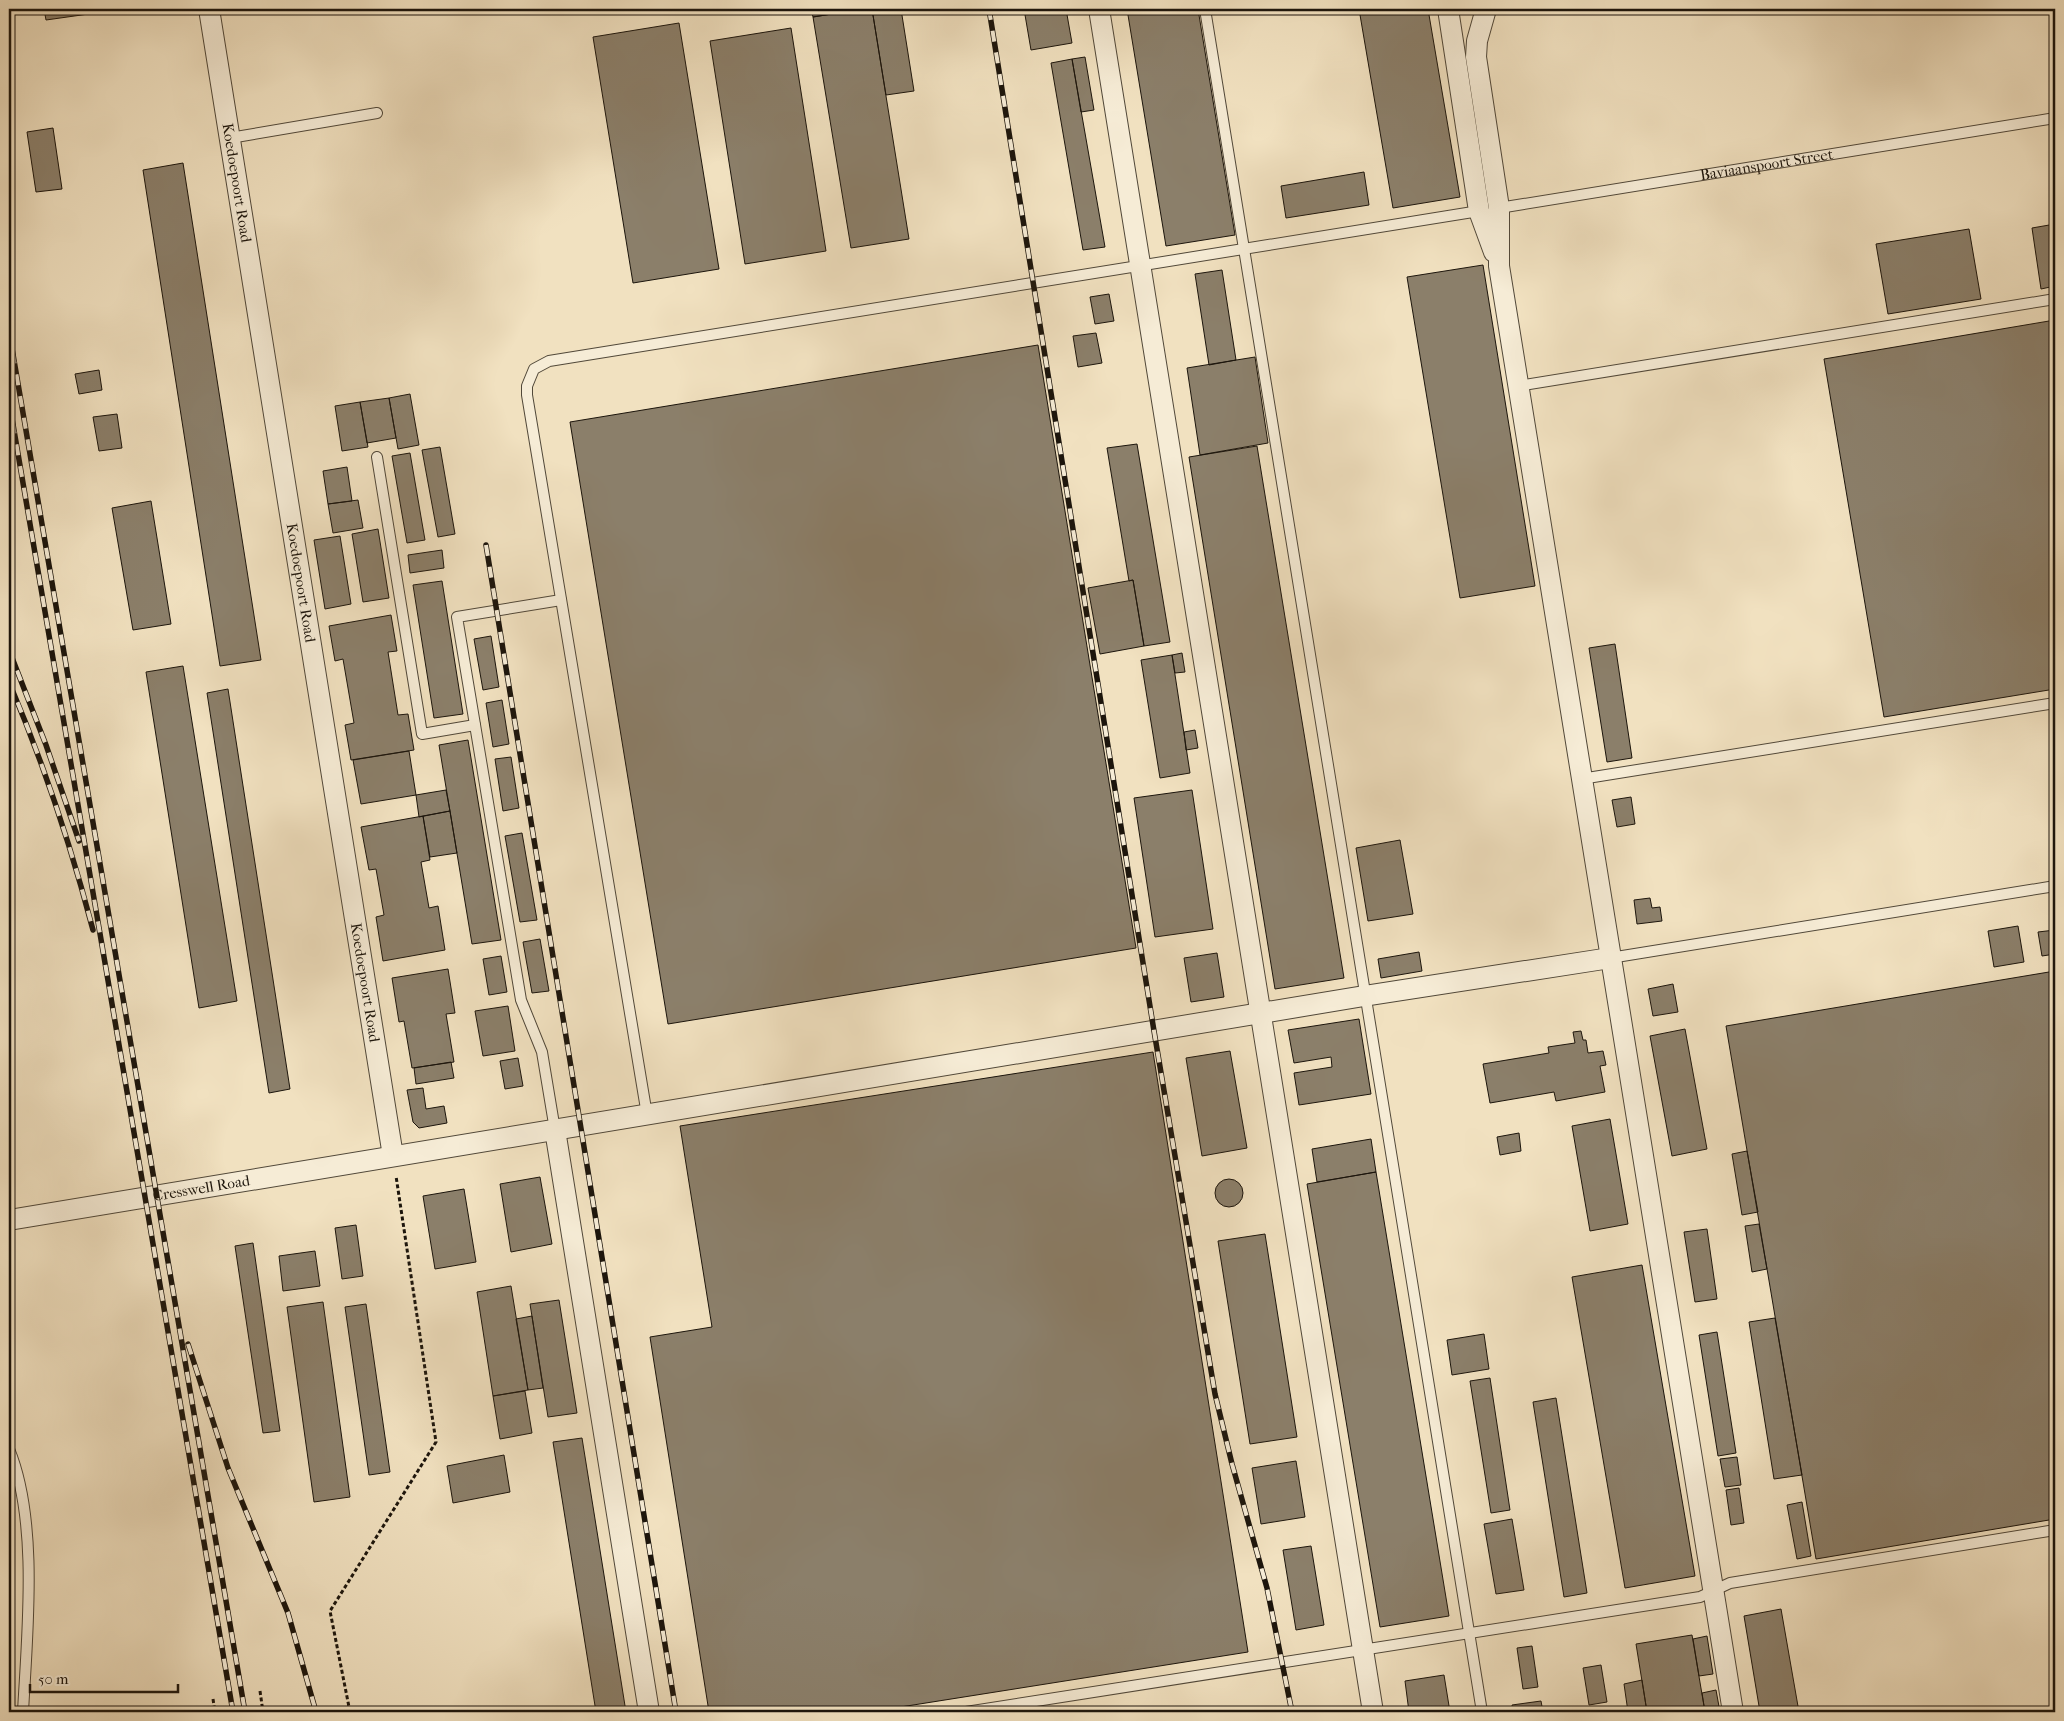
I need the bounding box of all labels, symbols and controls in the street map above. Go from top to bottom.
street label: Koedoepoort Road [218,122,255,245]
street label: Baviaanspoort Street [1699,145,1835,184]
street label: Koedoepoort Road [283,522,320,644]
street label: Koedoepoort Road [347,922,384,1044]
street label: Cresswell Road [152,1171,252,1205]
scale bar [30,1661,178,1693]
text: 50 m [38,1670,69,1688]

